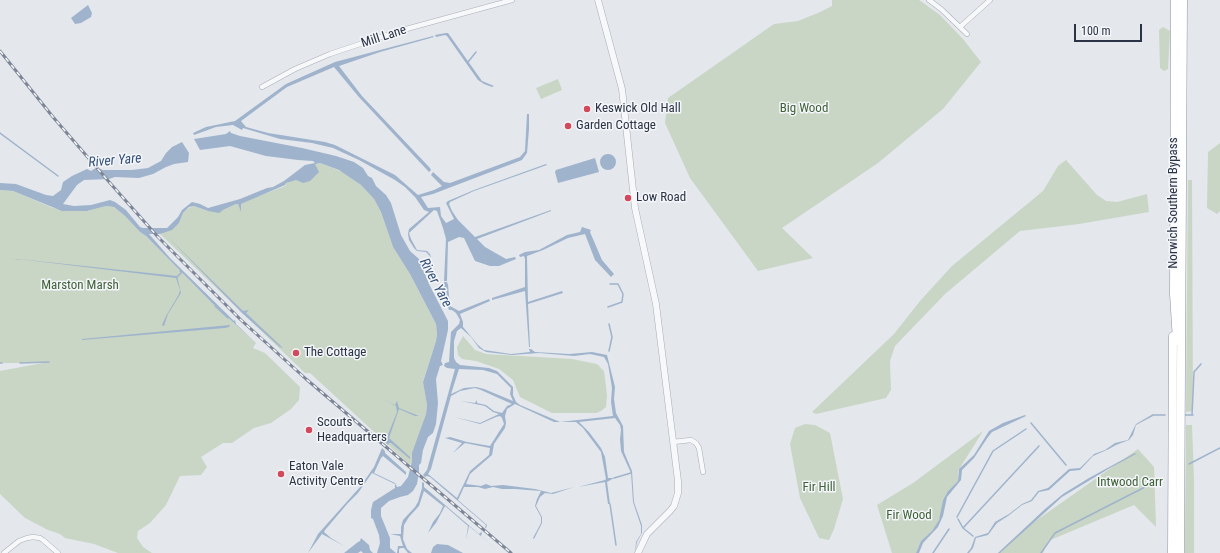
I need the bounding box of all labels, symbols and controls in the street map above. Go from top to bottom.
scale bar [1076,16,1144,42]
street label: Mill Lane [359,22,409,52]
text: 100 m [1081,24,1111,38]
place label: Keswick Old Hall [595,101,681,117]
park label: Big Wood [780,101,828,117]
marker: Keswick Old Hall [582,104,592,114]
place label: Garden Cottage [576,118,656,134]
marker: Garden Cottage [563,121,573,131]
street label: Norwich Southern Bypass [1166,137,1182,269]
water label: River Yare [88,150,142,172]
place label: Low Road [636,190,686,206]
marker: Low Road [623,193,633,203]
water label: River Yare [415,256,455,310]
park label: Marston Marsh [41,278,119,294]
place label: The Cottage [304,345,366,361]
marker: The Cottage [291,348,301,358]
place label: Scouts Headquarters [317,415,387,446]
marker: Scouts Headquarters [304,425,314,435]
place label: Eaton Vale Activity Centre [289,459,364,490]
marker: Eaton Vale Activity Centre [276,469,286,479]
park label: Intwood Carr [1097,475,1163,491]
park label: Fir Hill [802,480,836,496]
park label: Fir Wood [886,508,932,524]

